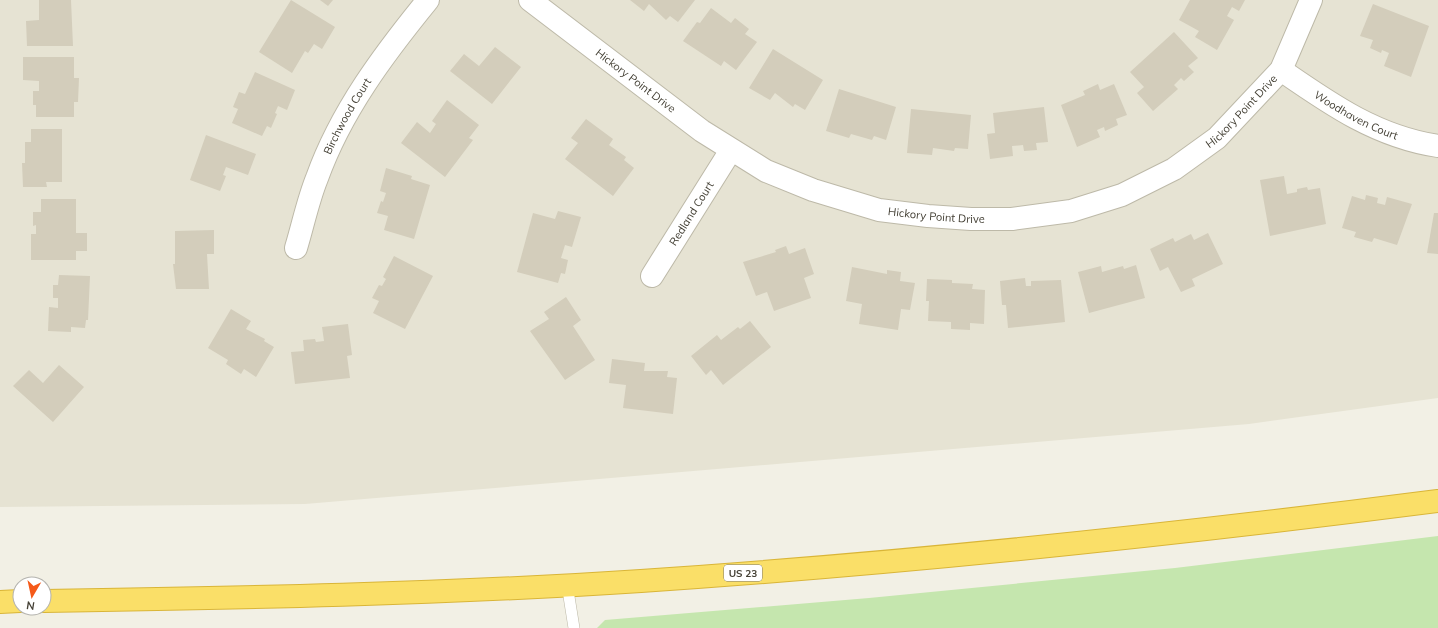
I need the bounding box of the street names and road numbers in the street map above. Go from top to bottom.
street label: Hickory Point Drive [593,46,679,116]
street label: Hickory Point Drive [1203,72,1280,151]
street label: Birchwood Court [320,75,374,157]
street label: Woodhaven Court [1312,88,1400,143]
street label: Redland Court [666,178,717,248]
street label: Hickory Point Drive [887,204,985,226]
road number: US 23 [724,565,762,581]

